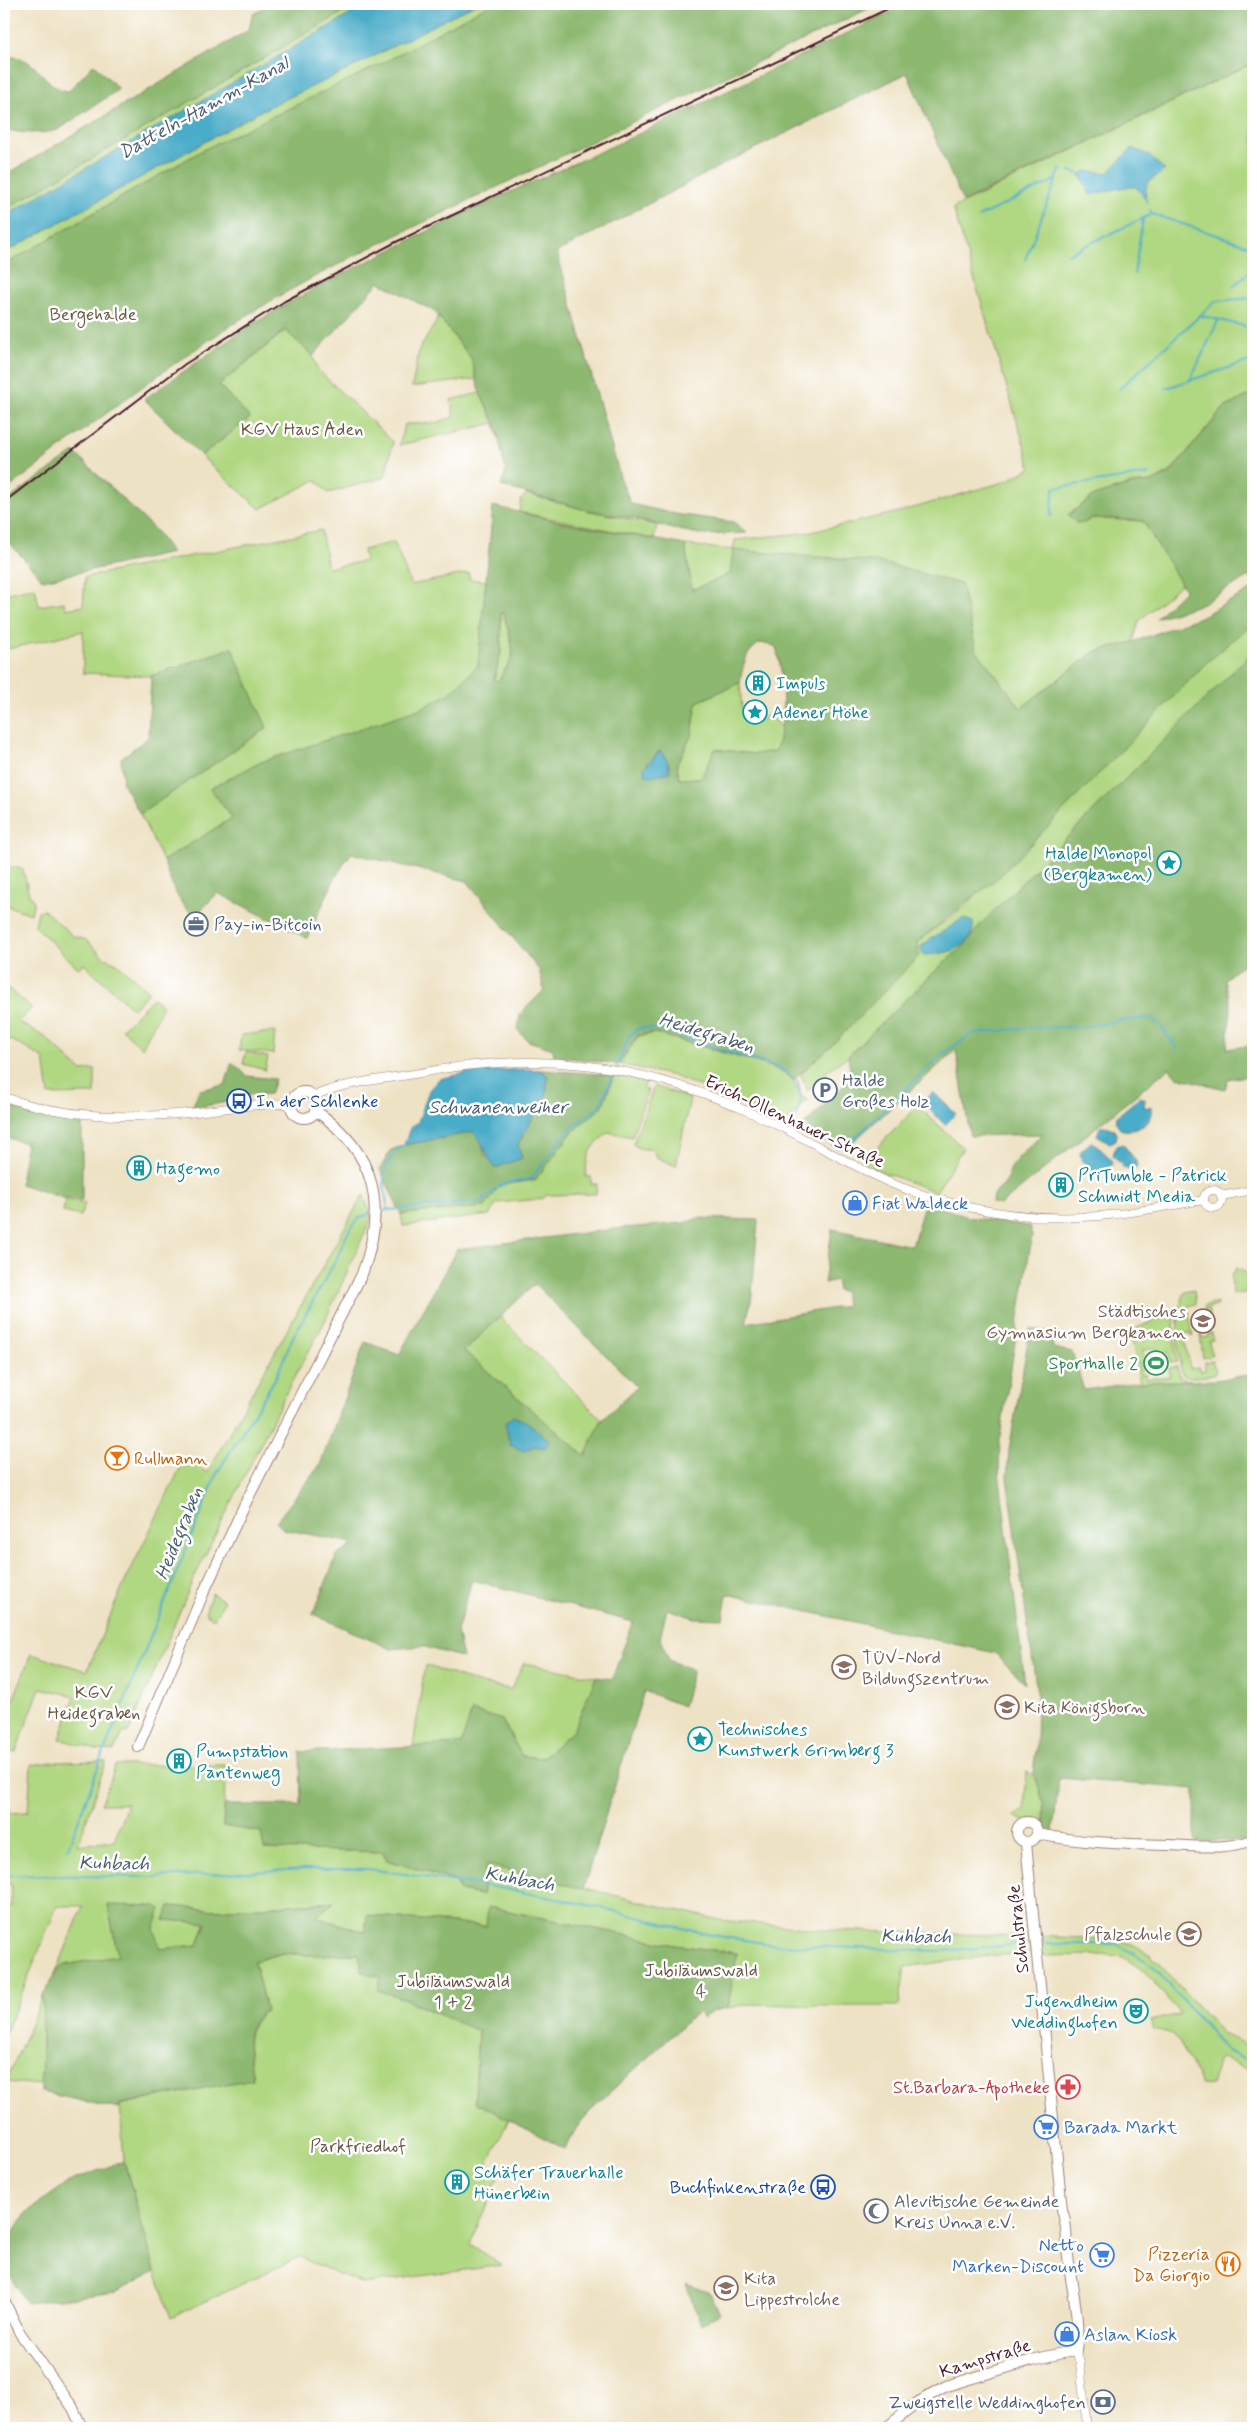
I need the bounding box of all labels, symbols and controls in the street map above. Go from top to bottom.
water label: Datteln-Hamm-Kanal [114,50,296,165]
park label: Bergehalde [49,303,137,328]
park label: KGV Haus Aden [241,418,363,442]
building icon: Impuls [745,670,771,696]
place label: Impuls [776,672,826,696]
place icon: Adener Höhe [742,699,768,725]
place label: Adener Höhe [772,701,869,725]
place label: Halde Monopol (Bergkamen) [1044,842,1153,888]
place icon: Halde Monopol (Bergkamen) [1156,850,1182,876]
office icon: Pay-in-Bitcoin [183,911,209,937]
place label: Pay-in-Bitcoin [214,913,322,937]
water label: Heidegraben [655,1007,757,1062]
place label: Halde Großes Holz [842,1069,930,1114]
street label: Erich-Ollenhauer-Straße [701,1070,889,1174]
parking icon: Halde Großes Holz [812,1077,838,1103]
bus stop icon: In der Schlenke [226,1088,252,1114]
place label: In der Schlenke [256,1090,378,1114]
water label: Schwanenweiher [429,1095,571,1120]
building icon: Hagemo [126,1155,152,1181]
place label: Hagemo [156,1157,220,1183]
place label: PriTumble - Patrick Schmidt Media [1078,1164,1227,1209]
building icon: PriTumble - Patrick Schmidt Media [1048,1172,1074,1198]
shop icon: Fiat Waldeck [842,1190,868,1216]
place label: Fiat Waldeck [872,1192,968,1216]
place label: Städtisches Gymnasium Bergkamen [986,1300,1186,1346]
school or university icon: Städtisches Gymnasium Bergkamen [1190,1308,1216,1334]
sports icon: Sporthalle 2 [1143,1350,1169,1376]
place label: Sporthalle 2 [1048,1352,1138,1376]
bar icon: Rullmann [104,1445,130,1471]
place label: Rullmann [134,1447,207,1471]
water label: Heidegraben [149,1483,211,1584]
place label: TÜV-Nord Bildungszentrum [862,1646,990,1693]
school or university icon: TÜV-Nord Bildungszentrum [831,1654,857,1680]
park label: KGV Heidegraben [48,1681,140,1728]
school or university icon: Kita Königsborn [994,1694,1020,1720]
place label: Kita Königsborn [1024,1696,1145,1722]
place label: Technisches Kunstwerk Grimberg 3 [718,1718,894,1765]
place icon: Technisches Kunstwerk Grimberg 3 [687,1726,713,1752]
place label: Pumpstation Pantenweg [196,1740,288,1786]
building icon: Pumpstation Pantenweg [166,1748,192,1774]
water label: Kuhbach [79,1850,150,1877]
water label: Kuhbach [483,1861,557,1898]
street label: Schulstraße [1002,1883,1036,1974]
school or university icon: Pfalzschule [1176,1921,1202,1947]
water label: Kuhbach [881,1923,952,1950]
place label: Pfalzschule [1084,1923,1172,1947]
park label: Jubiläumswald 4 [644,1959,758,2004]
park label: Jubiläumswald 1 + 2 [396,1970,510,2015]
place label: Jugendheim Weddinghofen [1011,1990,1118,2037]
theatre icon: Jugendheim Weddinghofen [1123,1998,1149,2024]
pharmacy icon: St.Barbara-Apotheke [1055,2074,1081,2100]
place label: St.Barbara-Apotheke [893,2076,1050,2101]
supermarket icon: Barada Markt [1033,2114,1059,2140]
place label: Barada Markt [1064,2116,1178,2140]
park label: Parkfriedhof [310,2135,406,2159]
place label: Schäfer Trauerhalle Hünerbein [474,2161,624,2206]
building icon: Schäfer Trauerhalle Hünerbein [444,2169,470,2195]
bus stop icon: Buchfinkenstraße [810,2174,836,2200]
place label: Buchfinkenstraße [670,2176,806,2200]
place label: Alevitische Gemeinde Kreis Unna e.V. [894,2190,1059,2235]
mosque icon: Alevitische Gemeinde Kreis Unna e.V. [863,2198,889,2224]
place label: Netto Marken-Discount [952,2234,1084,2279]
supermarket icon: Netto Marken-Discount [1089,2242,1115,2268]
place label: Pizzeria Da Giorgio [1133,2243,1210,2288]
restaurant icon: Pizzeria Da Giorgio [1215,2251,1241,2277]
place label: Kita Lippestrolche [744,2267,840,2312]
school or university icon: Kita Lippestrolche [713,2275,739,2301]
shop icon: Aslan Kiosk [1054,2321,1080,2347]
place label: Aslan Kiosk [1084,2323,1177,2347]
street label: Kampstraße [937,2334,1034,2384]
bank icon: Zweigstelle Weddinghofen [1090,2389,1116,2415]
place label: Zweigstelle Weddinghofen [888,2391,1086,2415]

